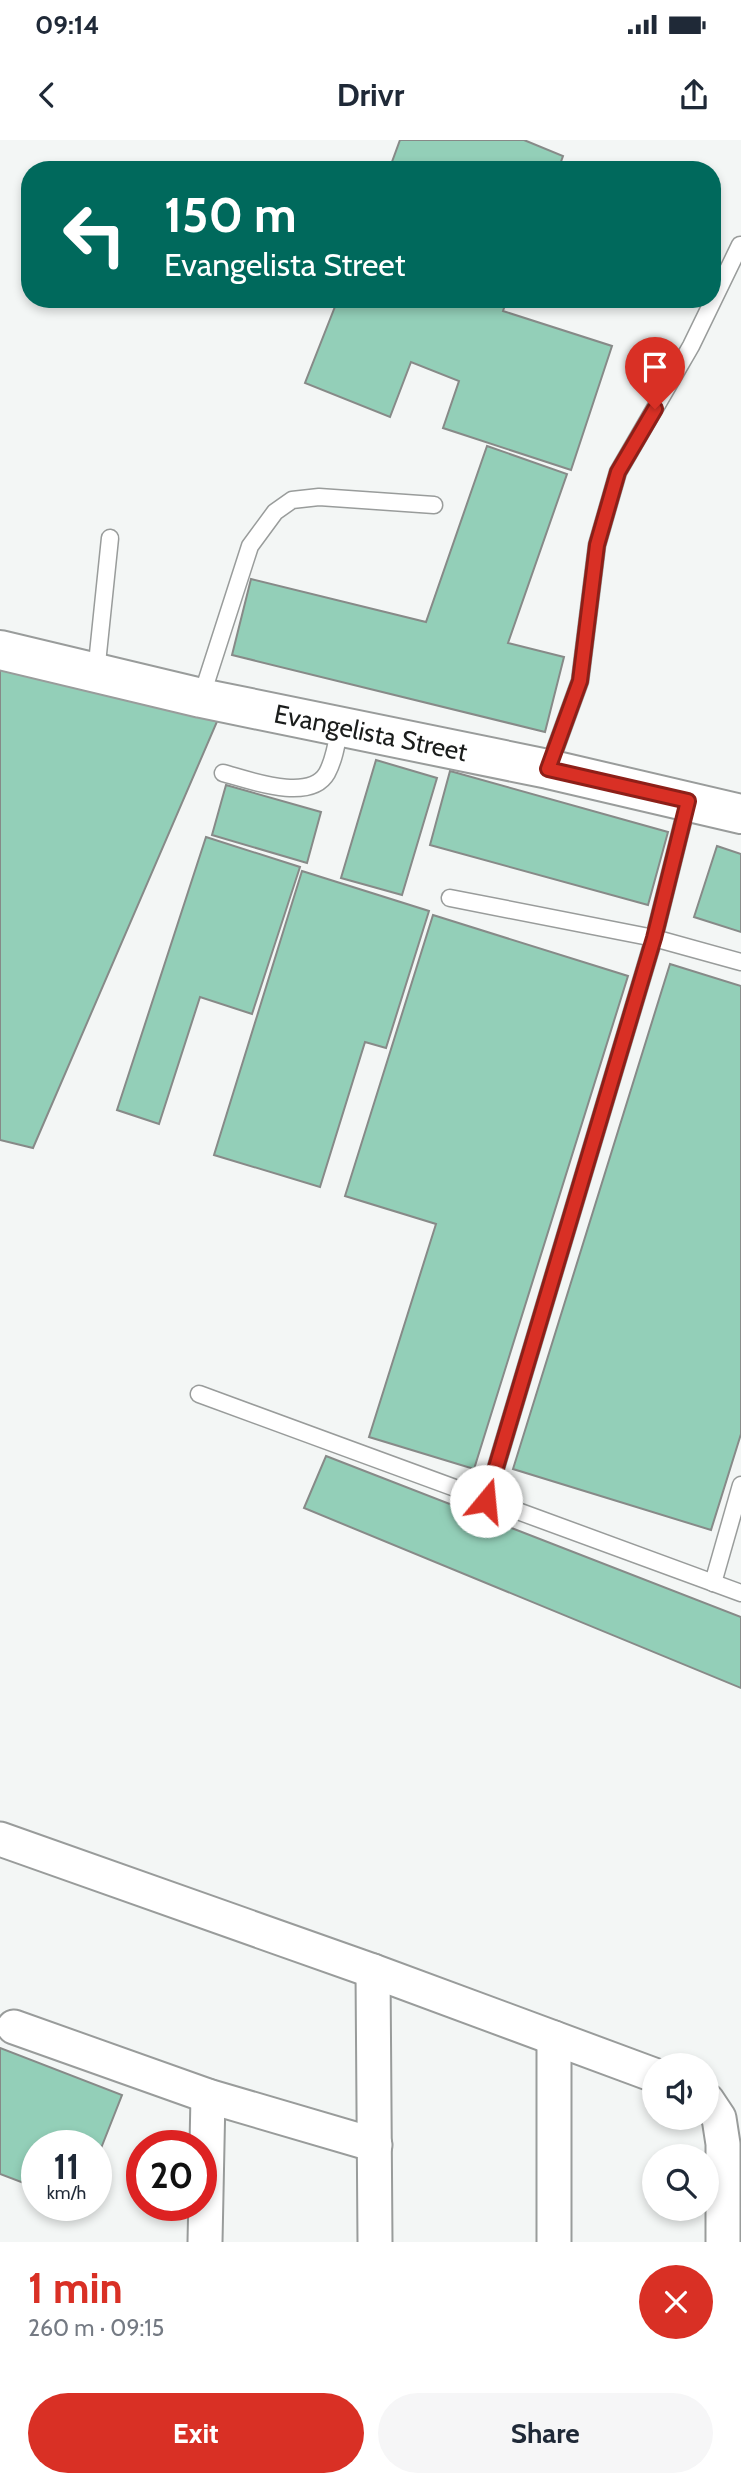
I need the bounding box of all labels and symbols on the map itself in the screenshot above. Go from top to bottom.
pin [625,337,685,409]
street label: Evangelista Street [271,697,470,768]
position arrow [449,1464,523,1538]
speed limit sign: 20 [126,2130,217,2221]

